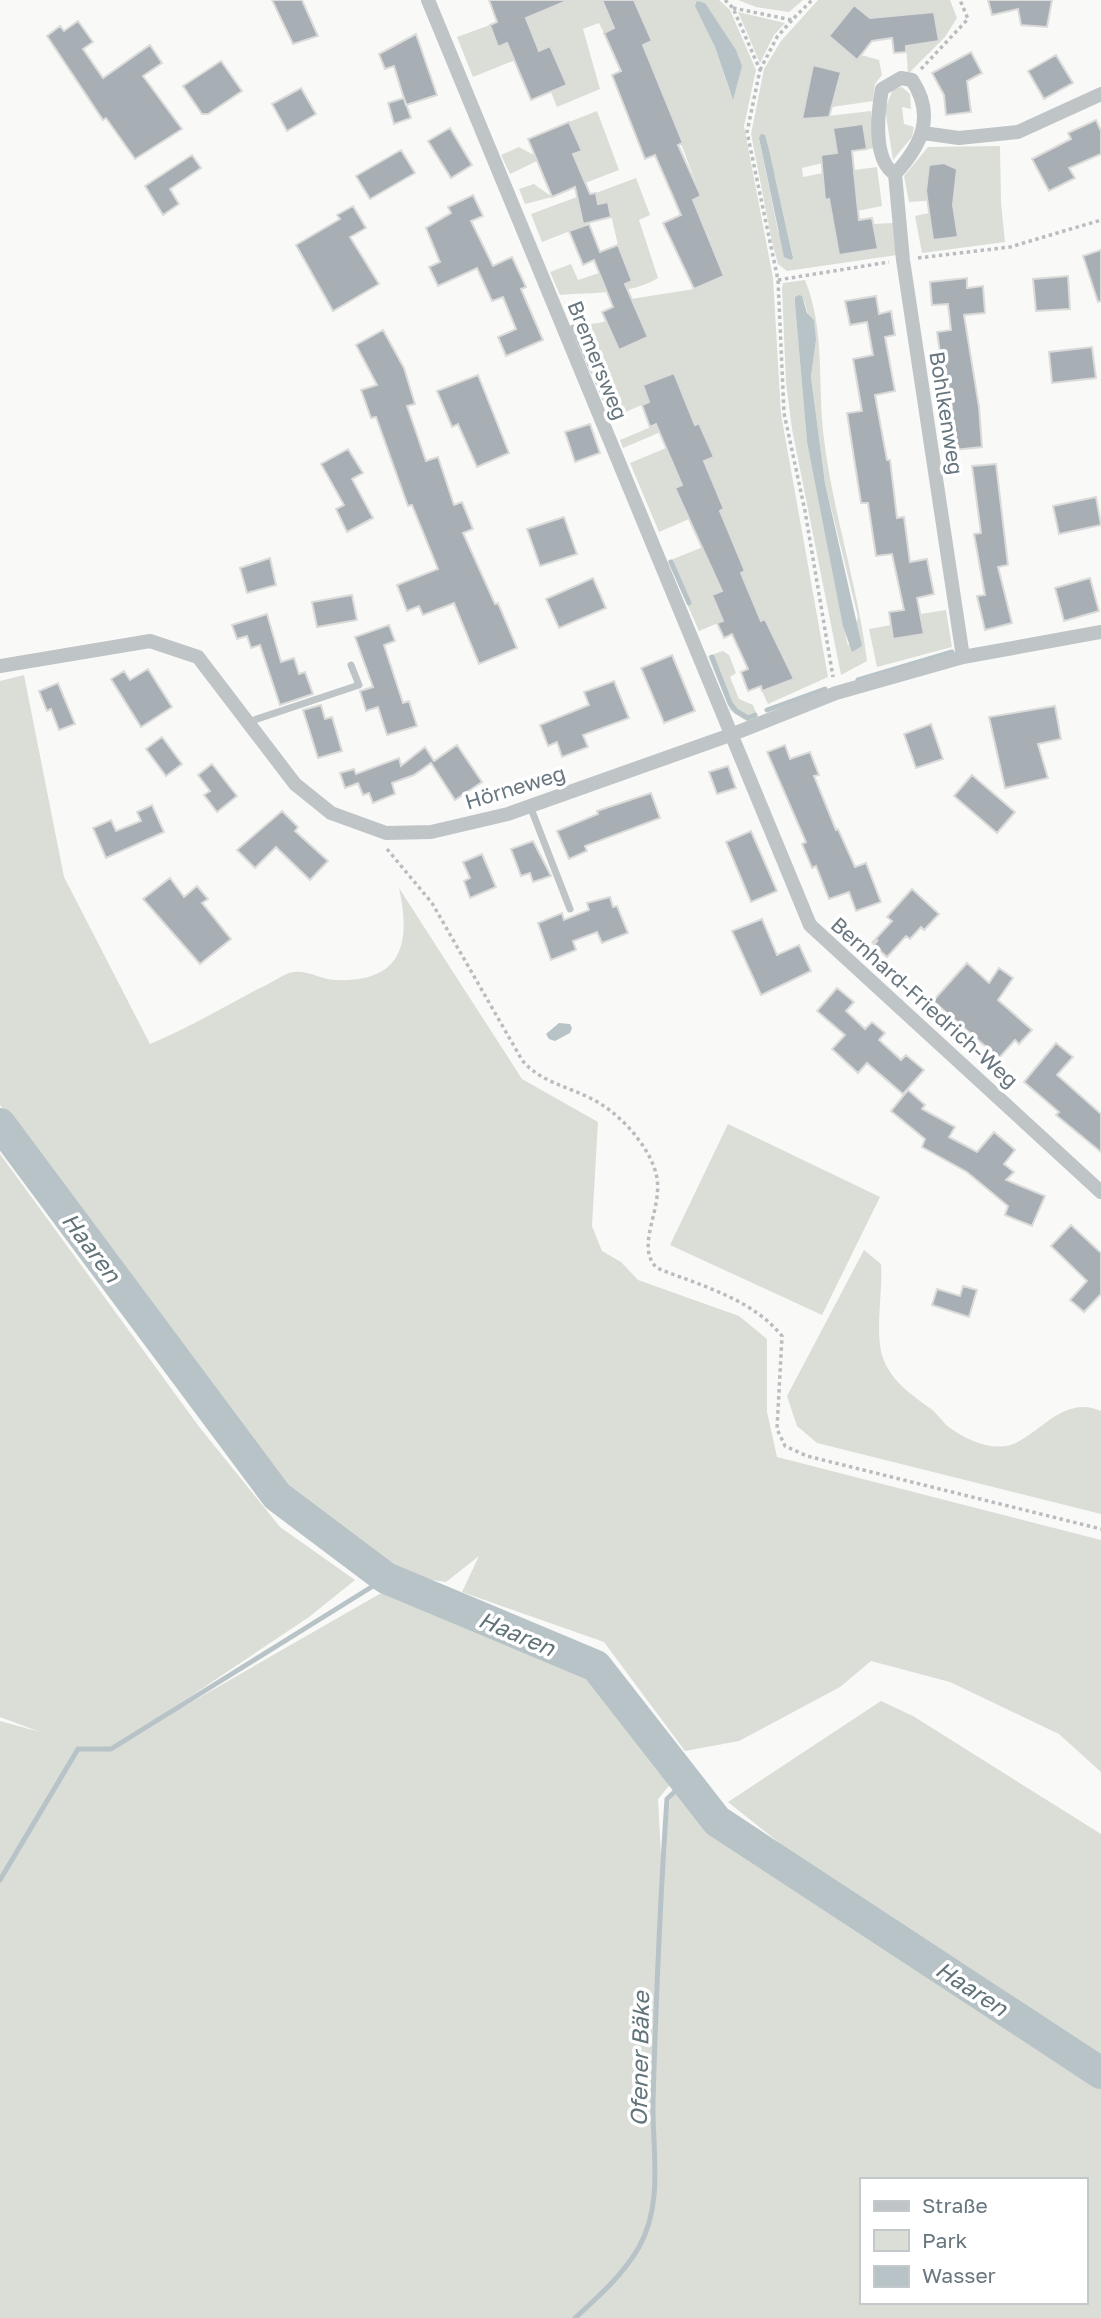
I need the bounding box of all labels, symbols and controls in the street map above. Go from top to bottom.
street label: Bremersweg [562,297,634,423]
street label: Bohlkenweg [924,349,970,477]
street label: Hörneweg [462,759,568,815]
street label: Bernhard-Friedrich-Weg [826,911,1024,1093]
water label: Haaren [57,1207,128,1288]
water label: Haaren [475,1605,560,1662]
water label: Haaren [931,1955,1014,2022]
water label: Ofener Bäke [624,1990,654,2127]
legend [860,2178,1087,2304]
text: Straße [922,2192,988,2218]
text: Park [922,2227,968,2253]
text: Wasser [922,2262,996,2288]

